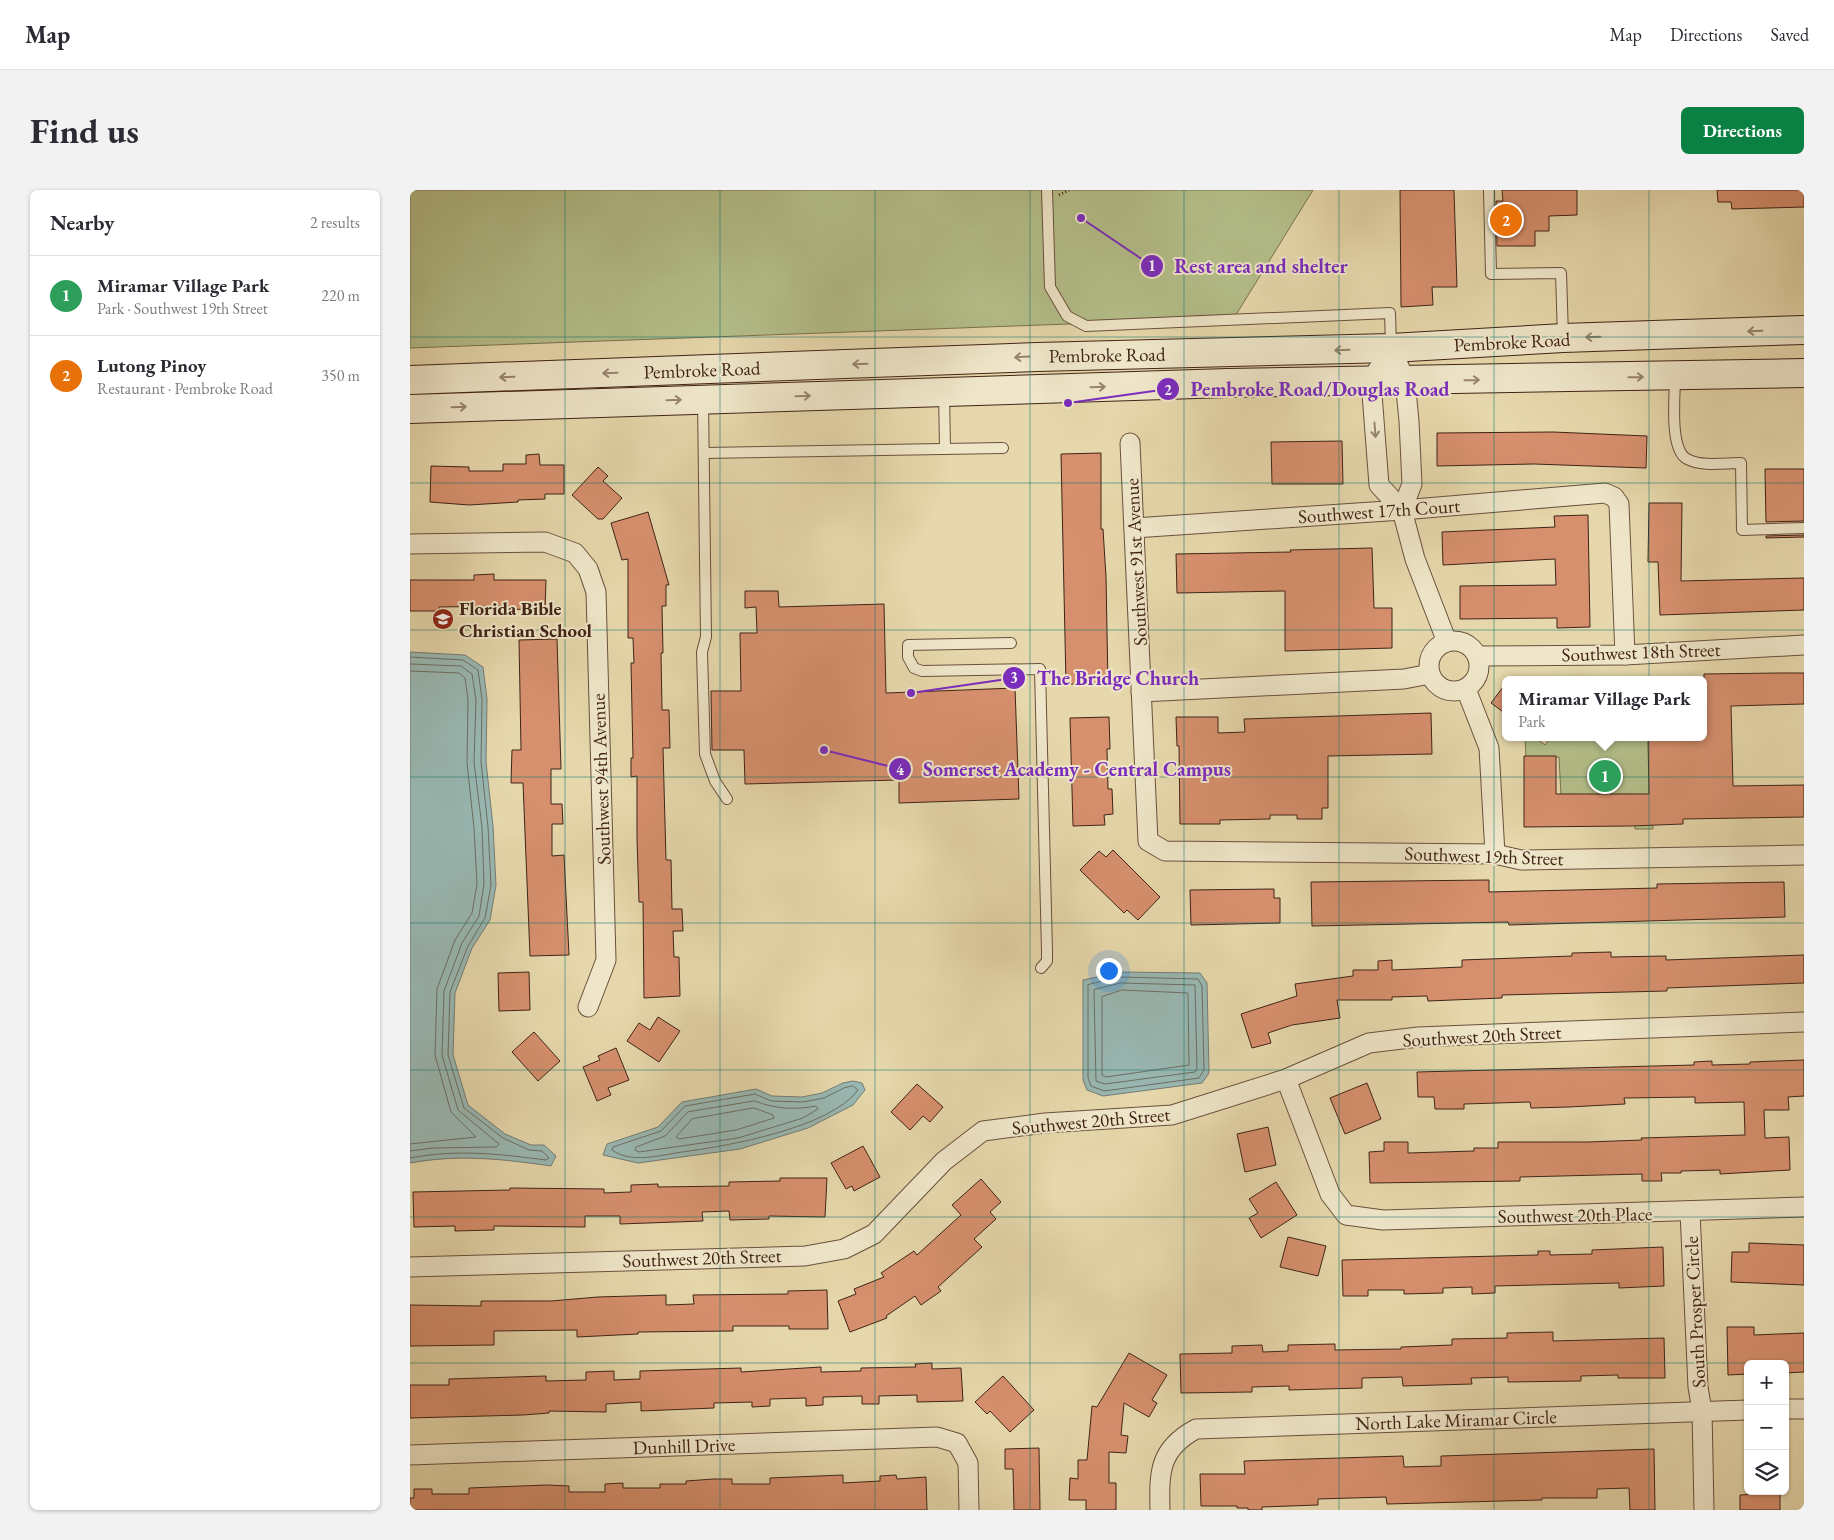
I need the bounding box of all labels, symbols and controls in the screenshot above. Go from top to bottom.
text: Map [25,19,70,50]
text: Map [1610,23,1642,46]
text: Directions [1670,23,1742,46]
text: Saved [1770,23,1809,46]
button: Directions [1681,107,1804,154]
text: Find us [30,108,139,153]
pin: 2 [1490,201,1522,239]
text: Nearby [50,209,114,236]
text: 2 results [310,212,360,233]
callout: Rest area and shelter [1139,249,1358,284]
text: Rest area and shelter [1174,253,1349,279]
text: 1 [1148,256,1156,275]
text: Miramar Village Park [97,273,269,298]
text: 1 [62,285,70,306]
text: 220 m [321,285,360,306]
text: Park · Southwest 19th Street [97,298,268,319]
street label: Pembroke Road [1453,326,1571,358]
one-way arrow [1748,327,1764,336]
one-way arrow [1585,333,1601,342]
street label: Pembroke Road [1048,341,1166,369]
one-way arrow [1335,345,1351,355]
text: Lutong Pinoy [97,353,206,378]
one-way arrow [1015,353,1031,362]
street label: Pembroke Road [643,355,761,385]
one-way arrow [852,359,868,369]
text: 2 [62,365,70,386]
text: 350 m [321,365,360,386]
one-way arrow [602,368,618,378]
one-way arrow [499,372,515,381]
callout: Pembroke Road/Douglas Road [1155,372,1459,407]
one-way arrow [1627,373,1643,382]
one-way arrow [1463,375,1479,384]
text: Pembroke Road/Douglas Road [1191,376,1449,402]
text: Restaurant · Pembroke Road [97,378,273,399]
text: 2 [1164,380,1172,399]
one-way arrow [1090,382,1106,392]
one-way arrow [794,391,811,401]
one-way arrow [665,396,681,405]
one-way arrow [450,402,466,412]
one-way arrow [1370,421,1379,437]
street label: Southwest 91st Avenue [1119,477,1153,647]
street label: Southwest 17th Court [1297,493,1461,529]
place label: Florida Bible Christian School [459,596,592,643]
school or university icon: Florida Bible Christian School [431,607,455,631]
street label: Southwest 18th Street [1561,637,1721,667]
callout: The Bridge Church [1001,660,1209,695]
text: The Bridge Church [1037,665,1199,691]
text: 3 [1010,668,1018,687]
popup [1502,676,1707,741]
text: Miramar Village Park [1518,686,1691,711]
street label: Southwest 94th Avenue [586,693,616,865]
text: Park [1518,711,1546,732]
callout: Somerset Academy - Central Campus [888,752,1241,787]
text: Somerset Academy - Central Campus [923,756,1231,782]
pin: 1 [1589,757,1621,795]
text: 4 [896,760,905,779]
street label: Southwest 19th Street [1404,841,1564,871]
your location [1096,958,1122,984]
street label: Southwest 20th Street [1402,1019,1562,1053]
street label: Southwest 20th Street [1011,1102,1171,1140]
street label: Southwest 20th Place [1498,1201,1652,1229]
street label: South Prosper Circle [1679,1236,1711,1388]
street label: Southwest 20th Street [622,1243,782,1273]
map controls [1744,1360,1789,1495]
button: + [1744,1360,1789,1405]
street label: North Lake Miramar Circle [1355,1404,1557,1436]
button: − [1744,1405,1789,1450]
street label: Dunhill Drive [632,1432,736,1460]
button: layers [1744,1450,1789,1495]

